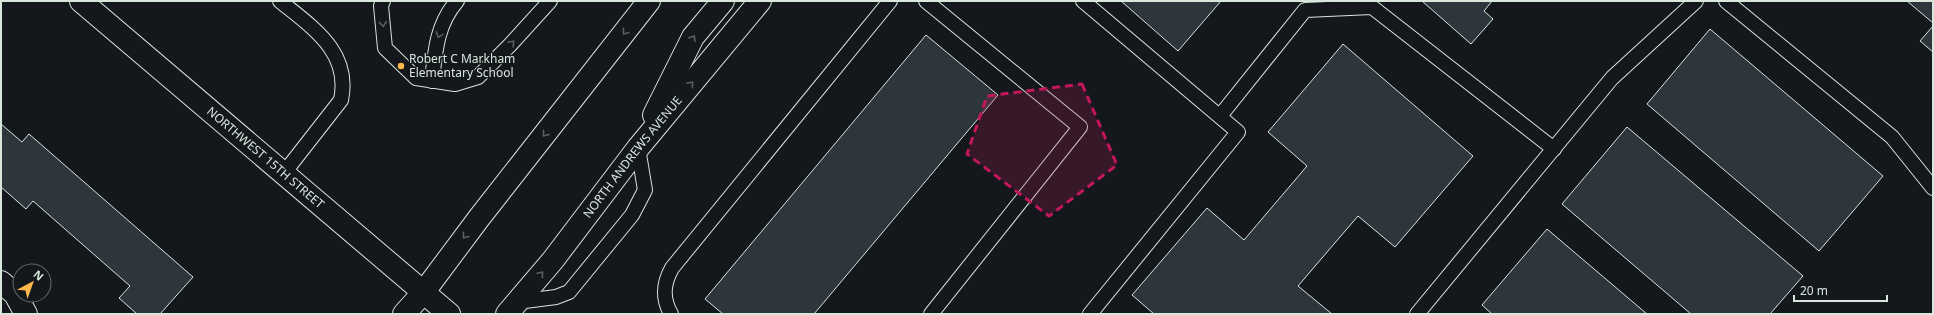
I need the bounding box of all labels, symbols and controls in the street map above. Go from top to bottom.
one-way arrow [378,21,387,27]
one-way arrow [623,27,630,34]
one-way arrow [436,31,444,38]
one-way arrow [688,35,696,42]
one-way arrow [507,40,515,48]
place label: Robert C Markham Elementary School [409,50,515,81]
marker: Robert C Markham Elementary School [396,61,406,71]
one-way arrow [687,81,694,89]
street label: NORTH ANDREWS AVENUE [579,92,686,221]
street label: NORTHWEST 15TH STREET [203,103,328,212]
one-way arrow [543,129,550,136]
one-way arrow [463,232,470,239]
north arrow [12,263,52,303]
text: N [31,266,47,284]
one-way arrow [537,271,544,279]
scale bar [1794,277,1887,303]
text: 20 m [1800,282,1828,299]

